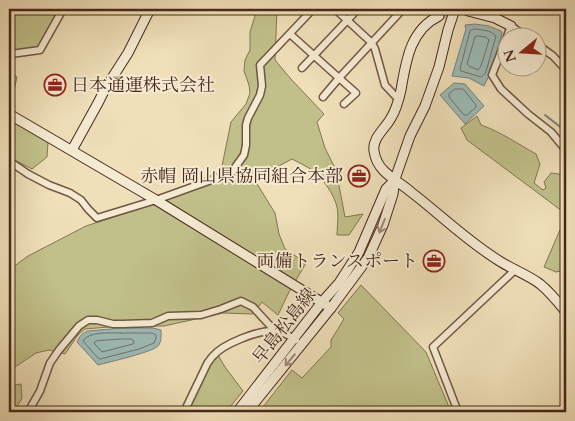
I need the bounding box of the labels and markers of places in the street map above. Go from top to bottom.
office icon: 日本通運株式会社 [43,73,67,97]
place label: 日本通運株式会社 [71,73,215,98]
place label: 赤帽 岡山県協同組合本部 [140,164,343,189]
office icon: 赤帽 岡山県協同組合本部 [347,164,371,188]
place label: 両備トランスポート [257,249,418,274]
office icon: 両備トランスポート [422,249,446,273]

